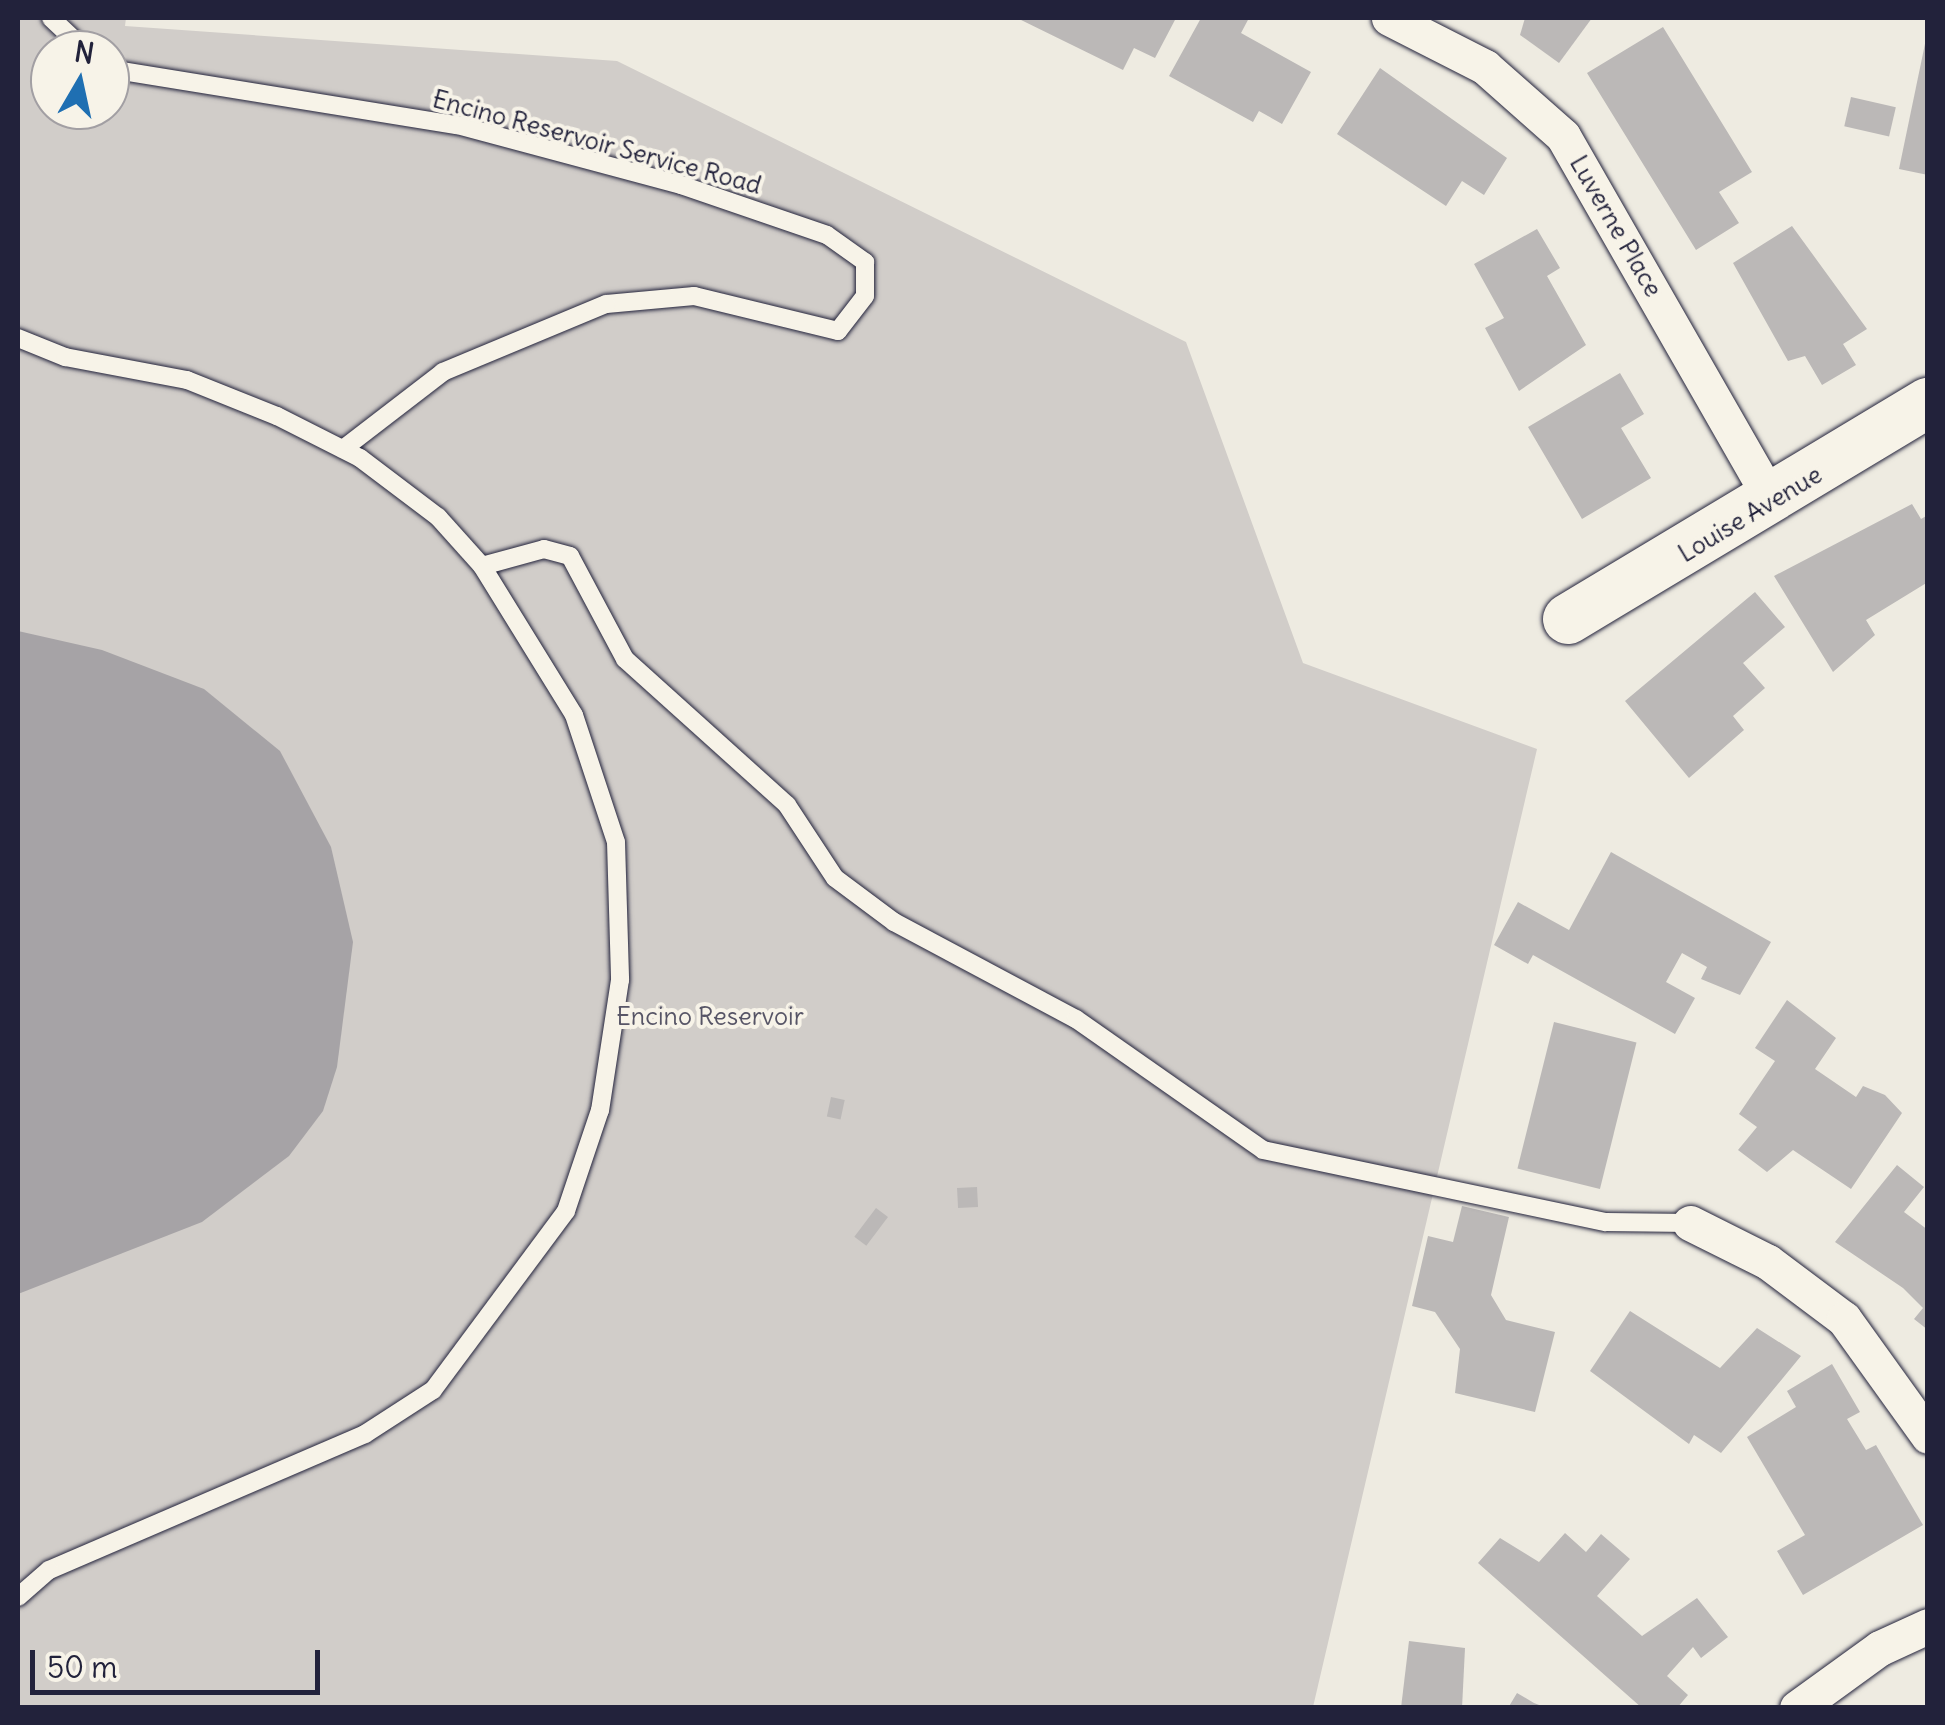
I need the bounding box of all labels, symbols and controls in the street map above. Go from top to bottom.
north arrow [30,30,130,130]
text: N [72,33,97,72]
street label: Encino Reservoir Service Road [429,84,765,200]
street label: Luverne Place [1563,150,1669,302]
street label: Louise Avenue [1673,459,1827,569]
park label: Encino Reservoir [616,1001,804,1031]
scale bar [35,1630,325,1692]
text: 50 m [47,1648,117,1686]

